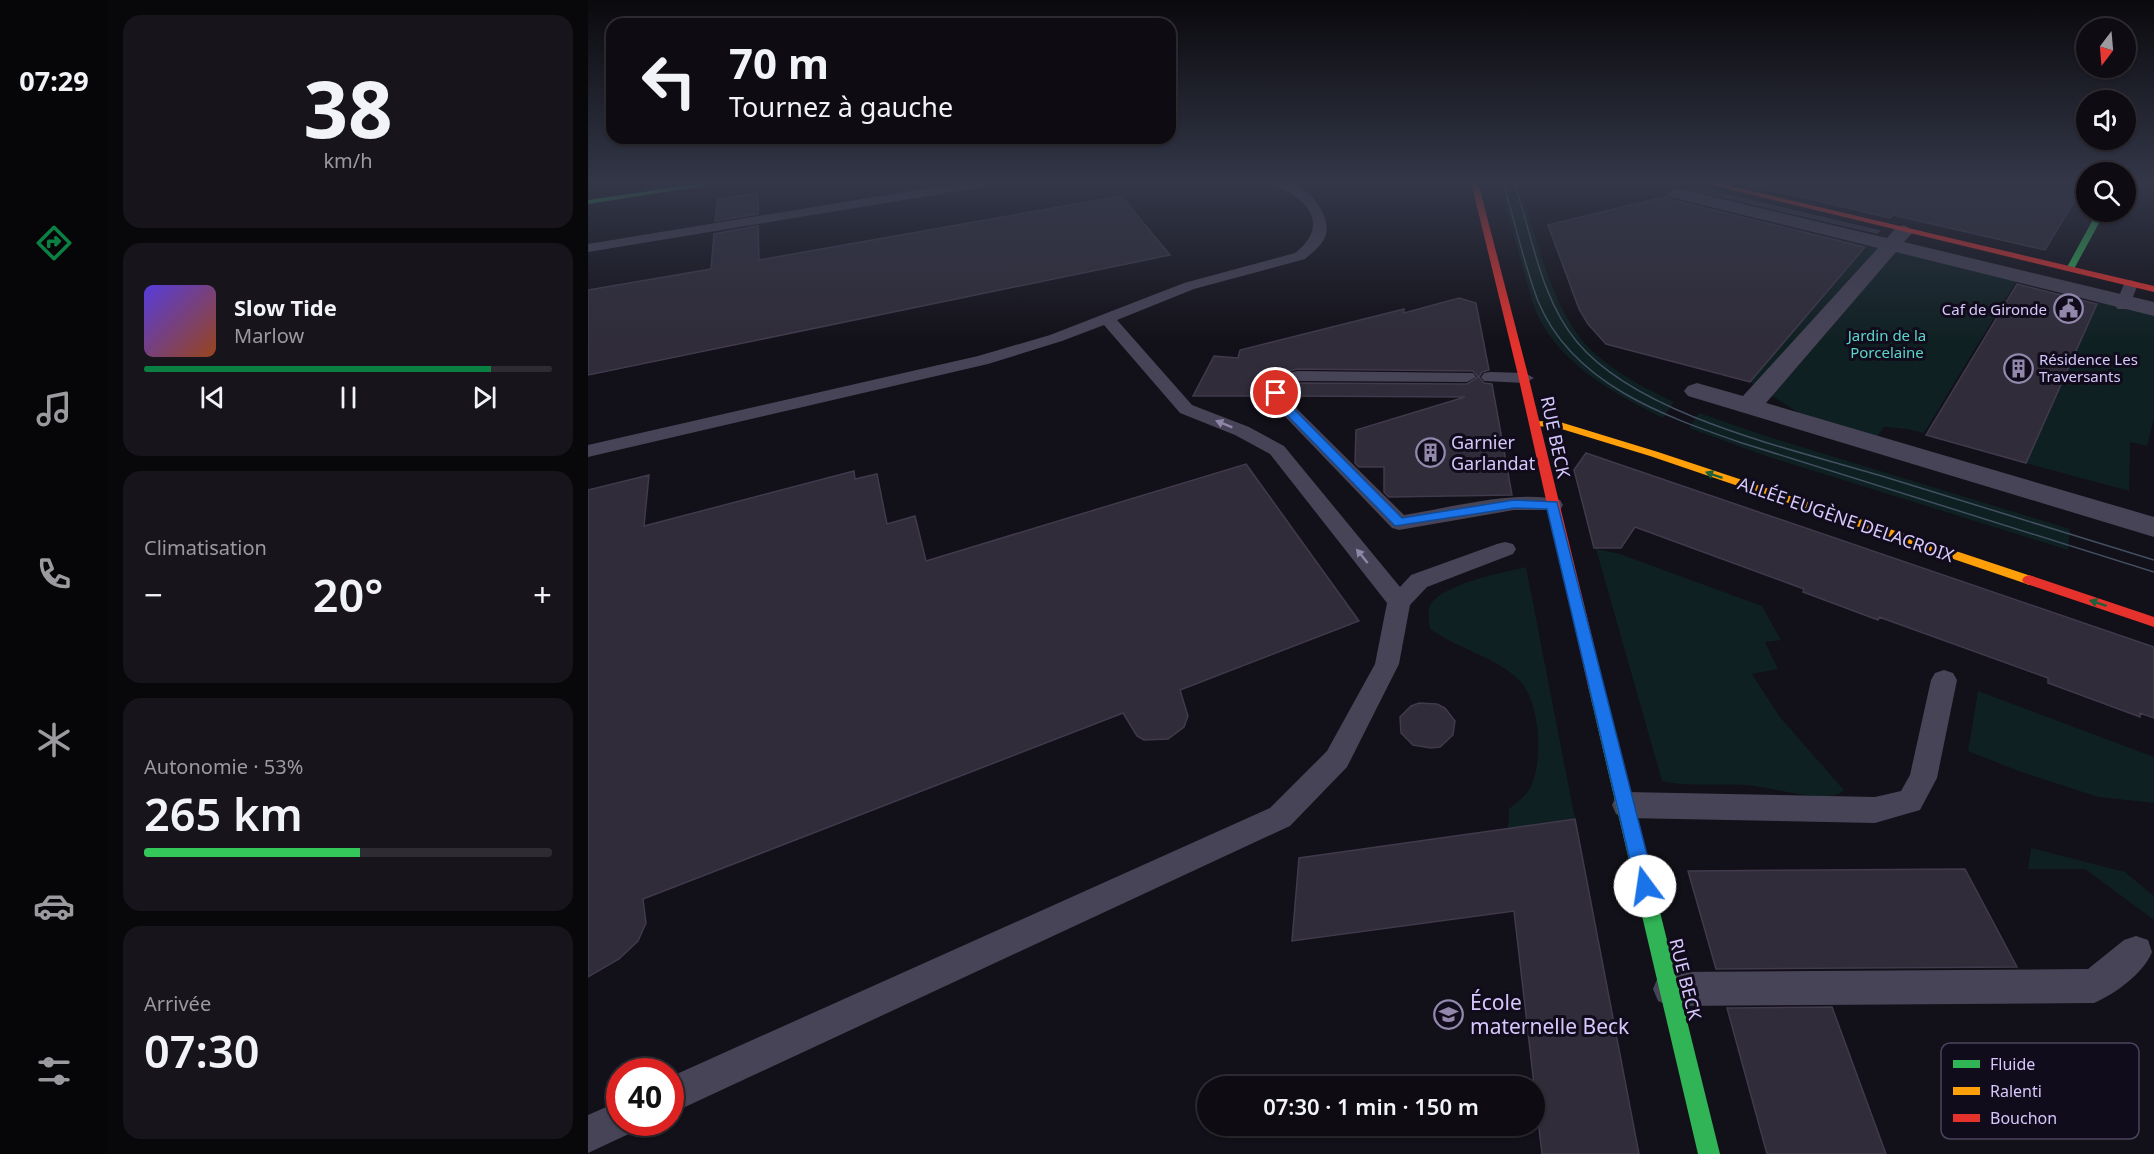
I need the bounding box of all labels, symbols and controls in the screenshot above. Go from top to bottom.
north arrow [2076,18,2136,78]
map controls [2076,18,2136,222]
text: 70 m [729,34,829,91]
icon: left [630,42,708,120]
text: 38 [303,55,393,161]
text: 07:29 [19,62,89,99]
text: Tournez à gauche [729,88,953,125]
button: sound [2076,90,2136,150]
text: km/h [323,147,373,174]
button: search [2076,162,2136,222]
icon: directions [33,222,75,264]
text: Slow Tide [234,292,337,322]
public building icon: Caf de Gironde [2052,293,2084,325]
place label: Caf de Gironde [1942,299,2047,319]
text: Marlow [234,322,304,349]
park label: Jardin de la Porcelaine [1846,325,1926,362]
place label: Résidence Les Traversants [2039,349,2138,386]
building icon: Résidence Les Traversants [2002,352,2034,384]
pin [1250,367,1301,418]
icon: arrive [1259,376,1292,409]
icon: previous [196,381,229,414]
icon: pause [332,381,365,414]
icon: next [468,381,501,414]
icon: music [33,388,75,430]
street label: RUE BECK [1536,394,1577,481]
one-way arrow [1215,419,1233,428]
place label: Garnier Garlandat [1451,430,1536,475]
building icon: Garnier Garlandat [1414,436,1446,468]
one-way arrow [1705,469,1723,479]
street label: ALLÉE EUGÈNE DELACROIX [1735,471,1958,567]
text: Climatisation [144,534,267,561]
one-way arrow [1356,549,1369,564]
icon: phone [33,553,75,595]
text: 20° [313,564,383,625]
text: − [144,572,163,617]
text: + [533,572,552,617]
one-way arrow [2089,598,2107,608]
icon: climate [33,719,75,761]
text: Autonomie · 53% [144,753,303,780]
text: 265 km [144,783,303,844]
position arrow [1613,854,1677,918]
icon: car [33,885,75,927]
street label: RUE BECK [1664,936,1708,1023]
place label: École maternelle Beck [1470,988,1630,1040]
text: Arrivée [144,990,211,1017]
school or university icon: École maternelle Beck [1433,998,1465,1030]
text: 07:30 [144,1020,259,1081]
legend [1941,1043,2139,1139]
icon: filters [33,1050,75,1092]
text: Fluide [1990,1053,2035,1075]
speed limit sign: 40 [606,1058,684,1136]
text: Ralenti [1990,1080,2042,1102]
text: 07:30 · 1 min · 150 m [1263,1091,1479,1121]
text: Bouchon [1990,1107,2057,1129]

